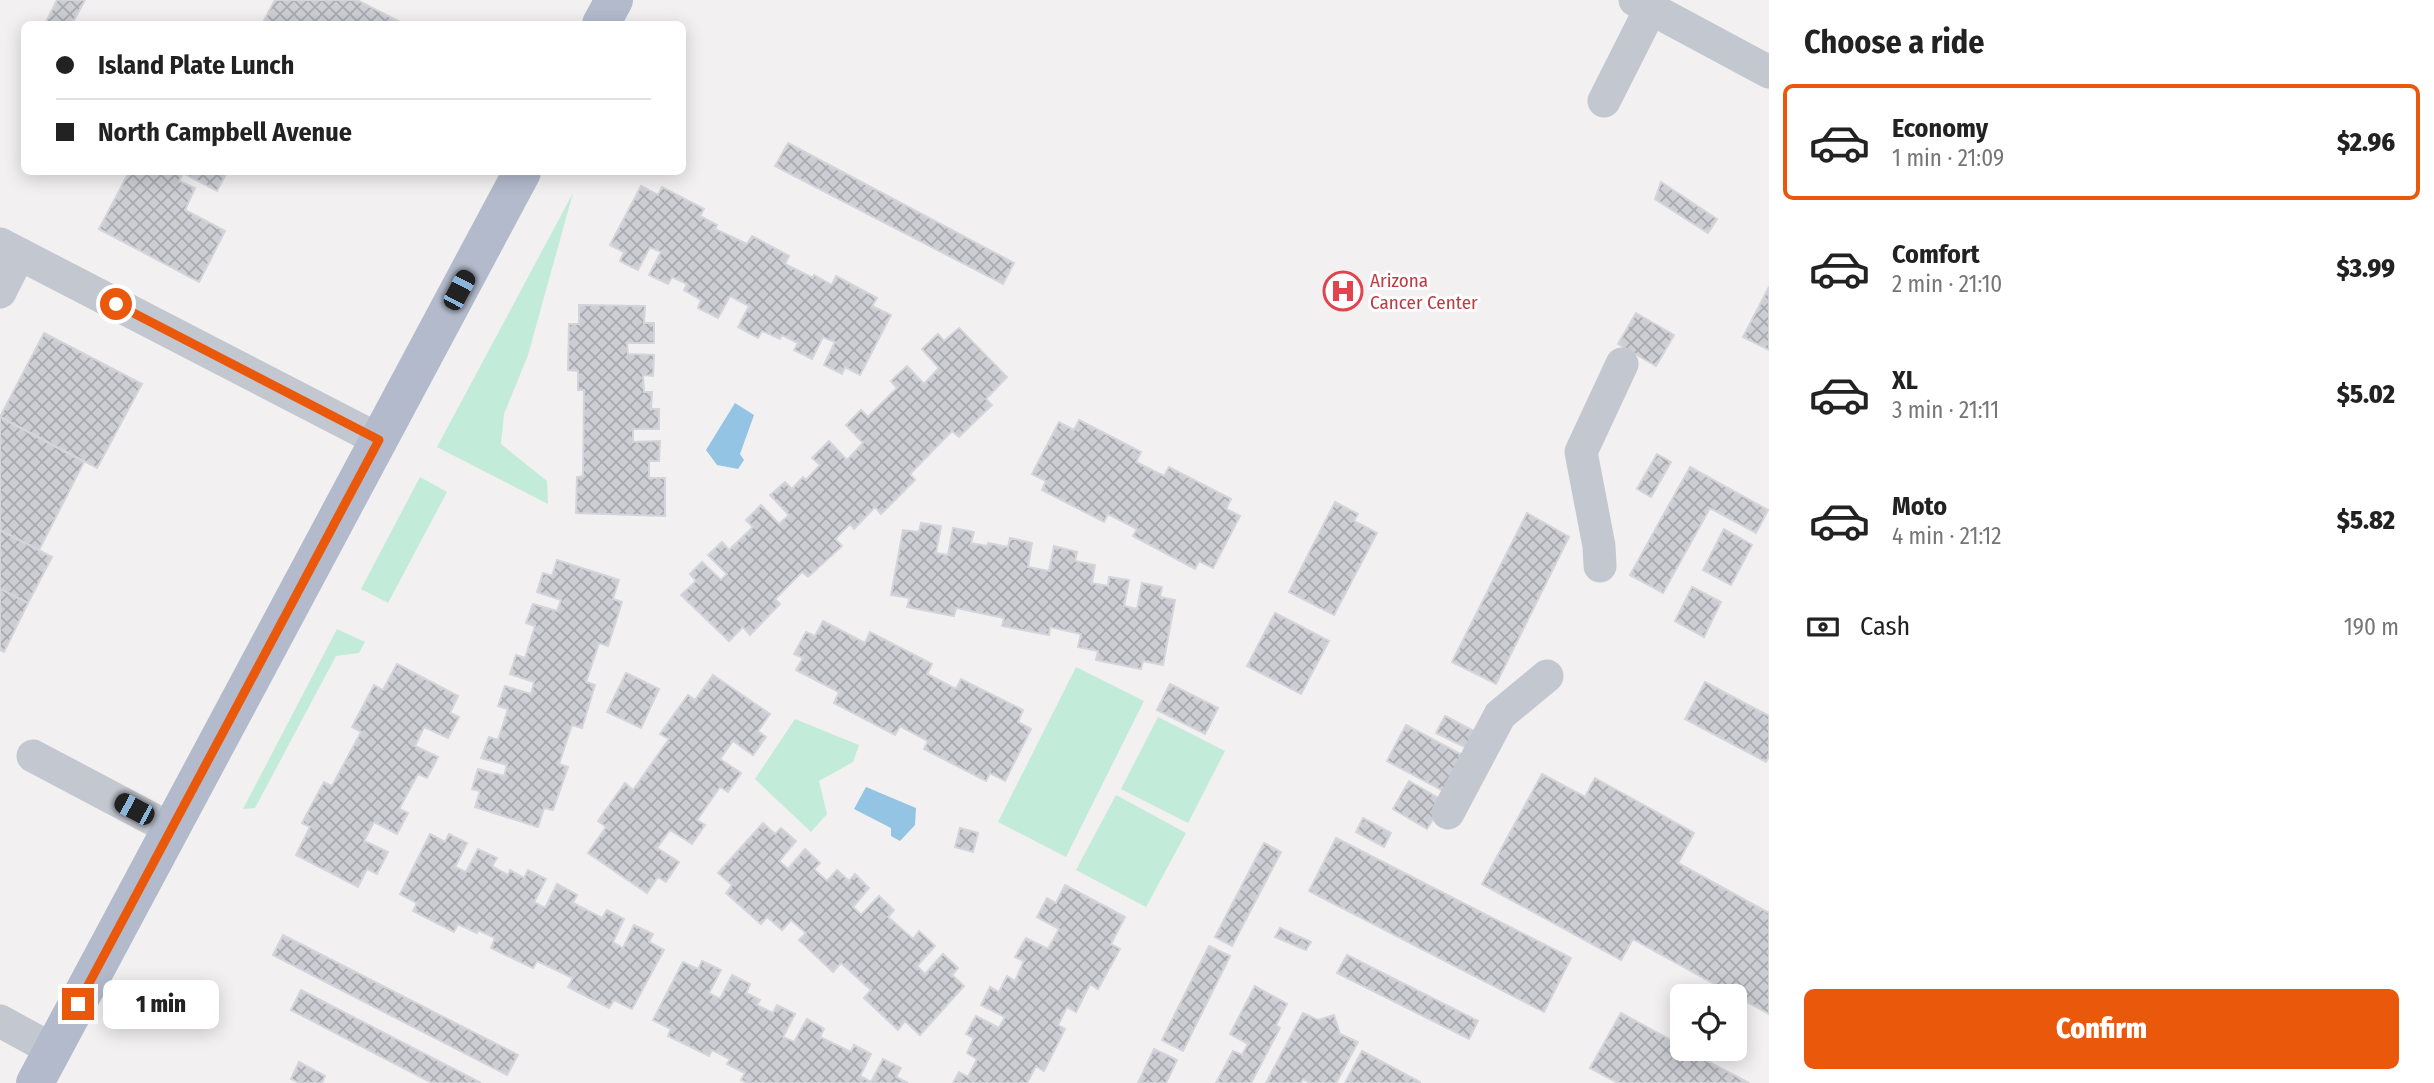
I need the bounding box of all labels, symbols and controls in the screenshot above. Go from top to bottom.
text: Choose a ride [1804,23,1985,61]
text: Island Plate Lunch [98,50,294,81]
icon: car [1808,111,1871,174]
text: Economy [1892,113,1988,144]
text: North Campbell Avenue [98,117,352,148]
text: $2.96 [2337,127,2395,158]
text: 1 min · 21:09 [1892,144,2004,172]
icon: car [1808,237,1871,300]
text: Comfort [1892,239,1980,270]
text: $3.99 [2336,253,2395,284]
car [440,267,479,313]
place label: Arizona Cancer Center [1370,269,1478,314]
hospital icon: Arizona Cancer Center [1322,270,1364,312]
text: 2 min · 21:10 [1892,270,2002,298]
route start [100,288,132,320]
icon: car [1808,363,1871,426]
text: XL [1892,365,1918,396]
text: $5.02 [2337,379,2395,410]
text: 3 min · 21:11 [1892,396,1999,424]
icon: car [1808,489,1871,552]
text: Moto [1892,491,1947,522]
text: $5.82 [2337,505,2395,536]
text: 4 min · 21:12 [1892,522,2001,550]
icon: cash [1804,608,1842,646]
text: Cash [1860,611,1910,642]
text: 190 m [2344,613,2399,641]
car [111,790,158,828]
callout: 1 min [102,979,218,1028]
map controls [1670,984,1747,1061]
button: locate [1670,984,1747,1061]
route end [62,988,94,1020]
button: Confirm [1804,989,2399,1069]
text: 1 min [136,990,186,1018]

